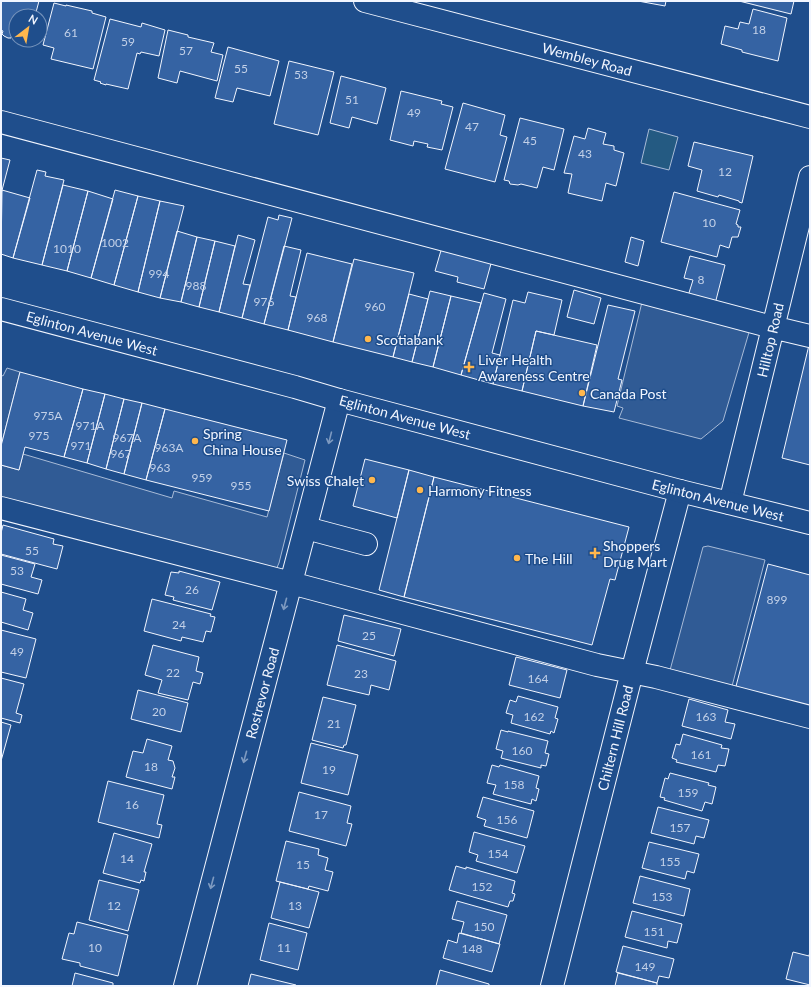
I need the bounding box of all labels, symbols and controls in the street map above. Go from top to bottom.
north arrow [8,8,48,48]
text: N [26,11,40,27]
house number: 18 [752,22,766,37]
house number: 61 [64,25,78,40]
house number: 59 [121,34,135,49]
street label: Wembley Road [540,39,634,79]
house number: 57 [179,43,193,58]
house number: 55 [234,61,248,76]
house number: 53 [294,67,308,82]
house number: 51 [345,92,359,107]
house number: 49 [407,105,421,120]
house number: 47 [465,119,479,134]
house number: 45 [523,133,537,148]
house number: 43 [578,146,592,161]
house number: 12 [718,164,732,179]
house number: 10 [702,215,716,230]
house number: 1002 [101,235,129,250]
house number: 1010 [53,241,81,256]
house number: 994 [149,266,169,281]
house number: 8 [698,272,705,287]
house number: 988 [186,278,206,293]
house number: 976 [254,294,274,309]
house number: 960 [365,299,385,314]
street label: Hilltop Road [753,301,787,379]
street label: Eglinton Avenue West [24,307,160,359]
house number: 968 [307,310,327,325]
place label: Scotiabank [376,331,444,348]
marker: Scotiabank [363,334,373,344]
place label: Liver Health Awareness Centre [478,351,590,384]
marker: Liver Health Awareness Centre [463,361,475,373]
place label: Canada Post [590,385,667,402]
marker: Canada Post [577,388,587,398]
street label: Eglinton Avenue West [337,391,473,443]
house number: 975A [33,408,63,423]
house number: 971A [75,418,105,433]
place label: Spring China House [203,425,282,458]
house number: 975 [29,428,49,443]
house number: 967A [112,430,142,445]
one-way arrow [325,431,333,444]
marker: Spring China House [190,436,200,446]
house number: 971 [71,438,91,453]
house number: 963A [154,440,184,455]
house number: 967 [111,446,131,461]
house number: 963 [150,460,170,475]
house number: 959 [192,470,212,485]
place label: Swiss Chalet [287,472,364,489]
marker: Swiss Chalet [367,475,377,485]
street label: Eglinton Avenue West [650,475,786,525]
house number: 955 [231,478,251,493]
place label: Harmony Fitness [428,482,532,499]
marker: Harmony Fitness [415,485,425,495]
place label: Shoppers Drug Mart [603,537,667,570]
house number: 55 [25,543,39,558]
marker: Shoppers Drug Mart [590,548,600,558]
place label: The Hill [525,550,573,567]
marker: The Hill [512,553,522,563]
house number: 53 [10,563,24,578]
house number: 26 [185,582,199,597]
house number: 899 [767,592,787,607]
one-way arrow [281,597,289,610]
house number: 24 [172,617,186,632]
house number: 25 [362,628,376,643]
house number: 49 [10,644,24,659]
street label: Rostrevor Road [242,645,282,741]
house number: 22 [166,665,180,680]
house number: 23 [354,666,368,681]
house number: 164 [528,671,548,686]
street label: Chiltern Hill Road [594,684,636,792]
house number: 20 [152,704,166,719]
house number: 162 [524,709,544,724]
house number: 163 [696,709,716,724]
house number: 21 [327,716,341,731]
house number: 160 [512,743,532,758]
house number: 161 [691,747,711,762]
one-way arrow [241,750,248,763]
house number: 18 [144,759,158,774]
house number: 19 [322,762,336,777]
house number: 158 [504,777,524,792]
house number: 159 [678,785,698,800]
house number: 16 [125,797,139,812]
house number: 17 [314,807,328,822]
house number: 156 [497,812,517,827]
house number: 157 [670,820,690,835]
house number: 154 [488,846,508,861]
house number: 14 [120,851,134,866]
house number: 155 [660,854,680,869]
house number: 15 [296,857,310,872]
one-way arrow [208,876,215,889]
house number: 152 [472,879,492,894]
house number: 153 [652,889,672,904]
house number: 12 [107,898,121,913]
house number: 13 [288,898,302,913]
house number: 150 [474,919,494,934]
house number: 151 [644,924,664,939]
house number: 10 [88,940,102,955]
house number: 11 [277,940,291,955]
house number: 148 [462,941,482,956]
house number: 149 [635,959,655,974]

